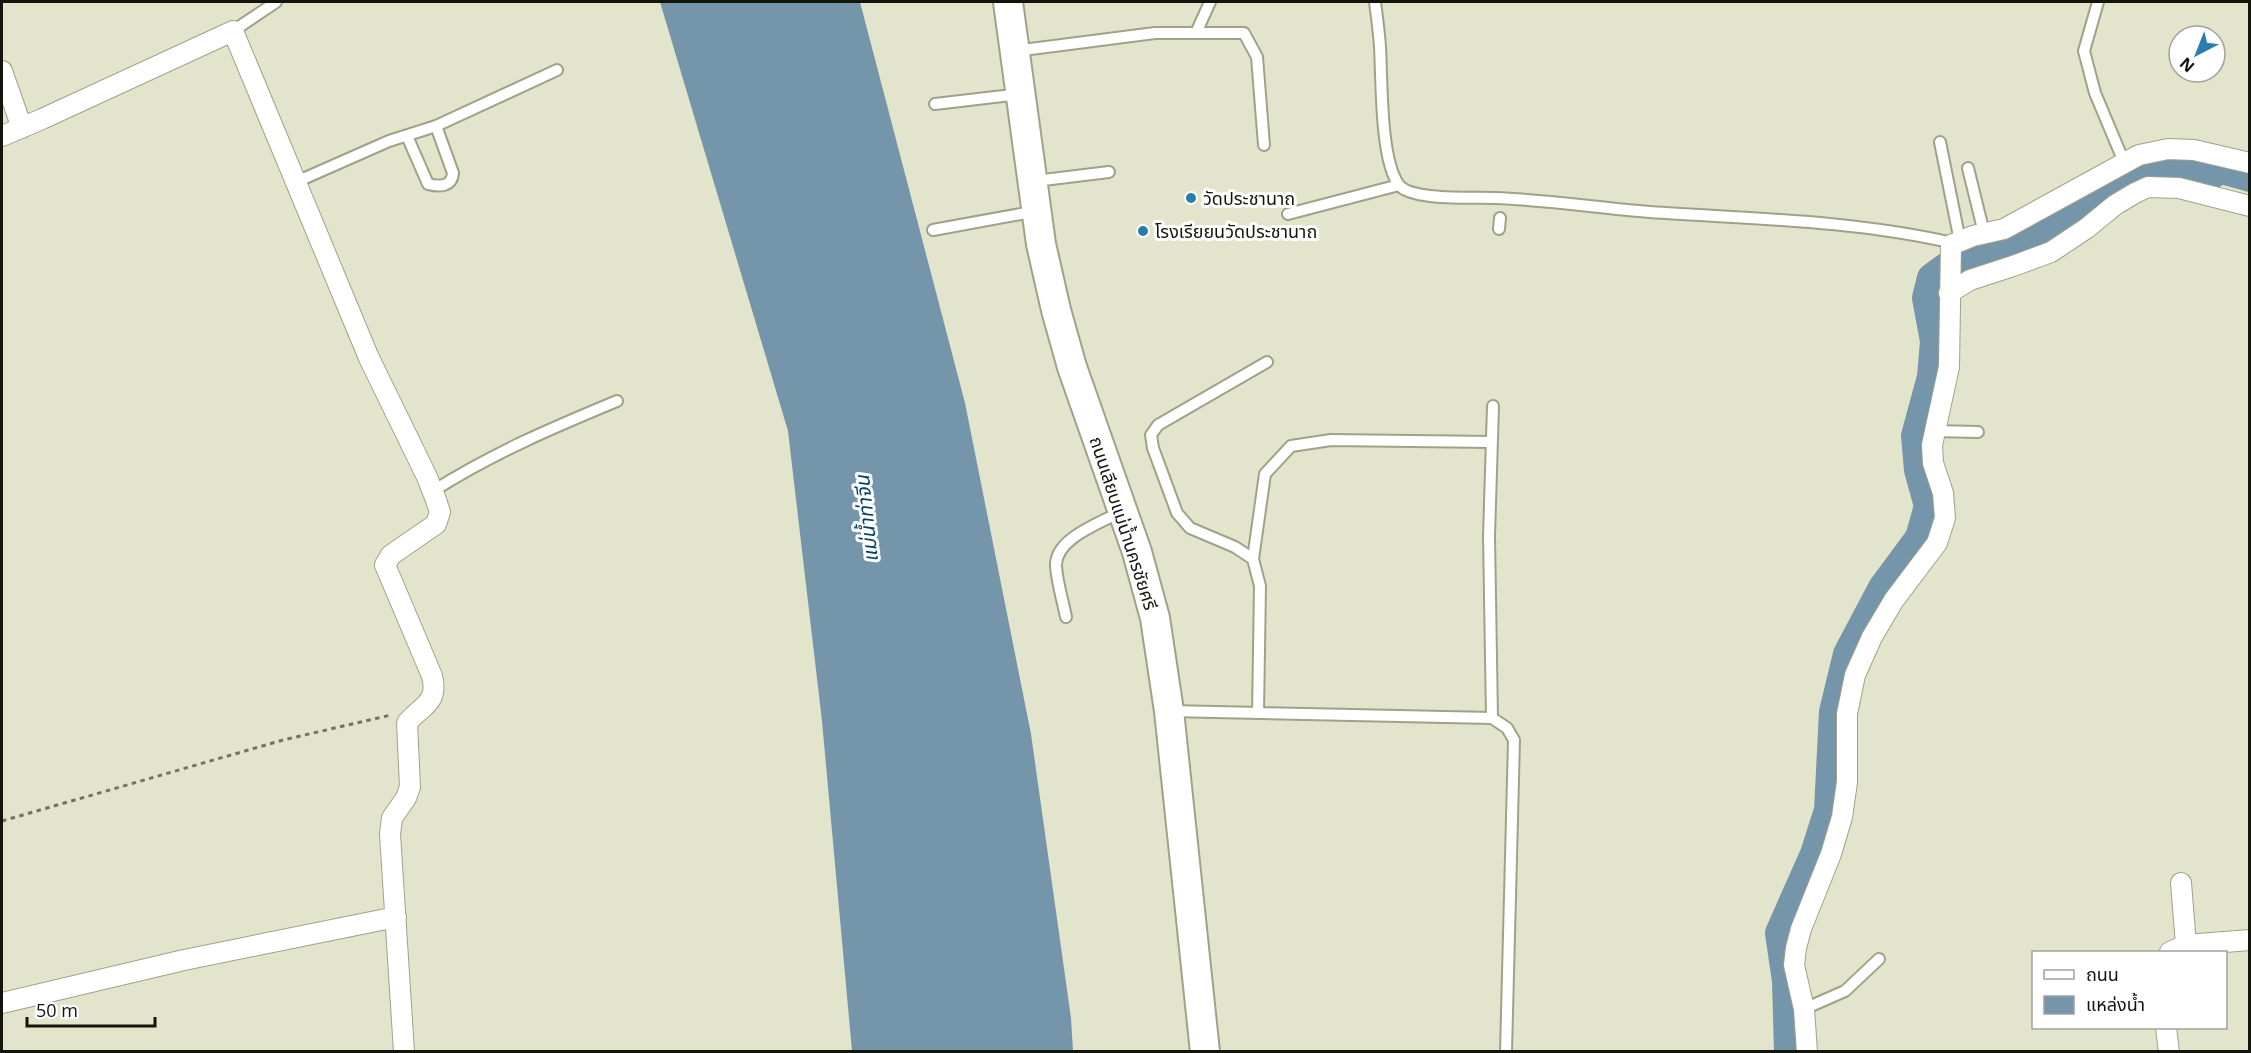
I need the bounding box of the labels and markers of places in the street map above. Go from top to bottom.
place label: วัดประชานาถ [1203,186,1295,210]
marker: วัดประชานาถ [1184,191,1198,205]
place label: โรงเรียยนวัดประชานาถ [1155,219,1317,243]
marker: โรงเรียยนวัดประชานาถ [1136,224,1150,238]

